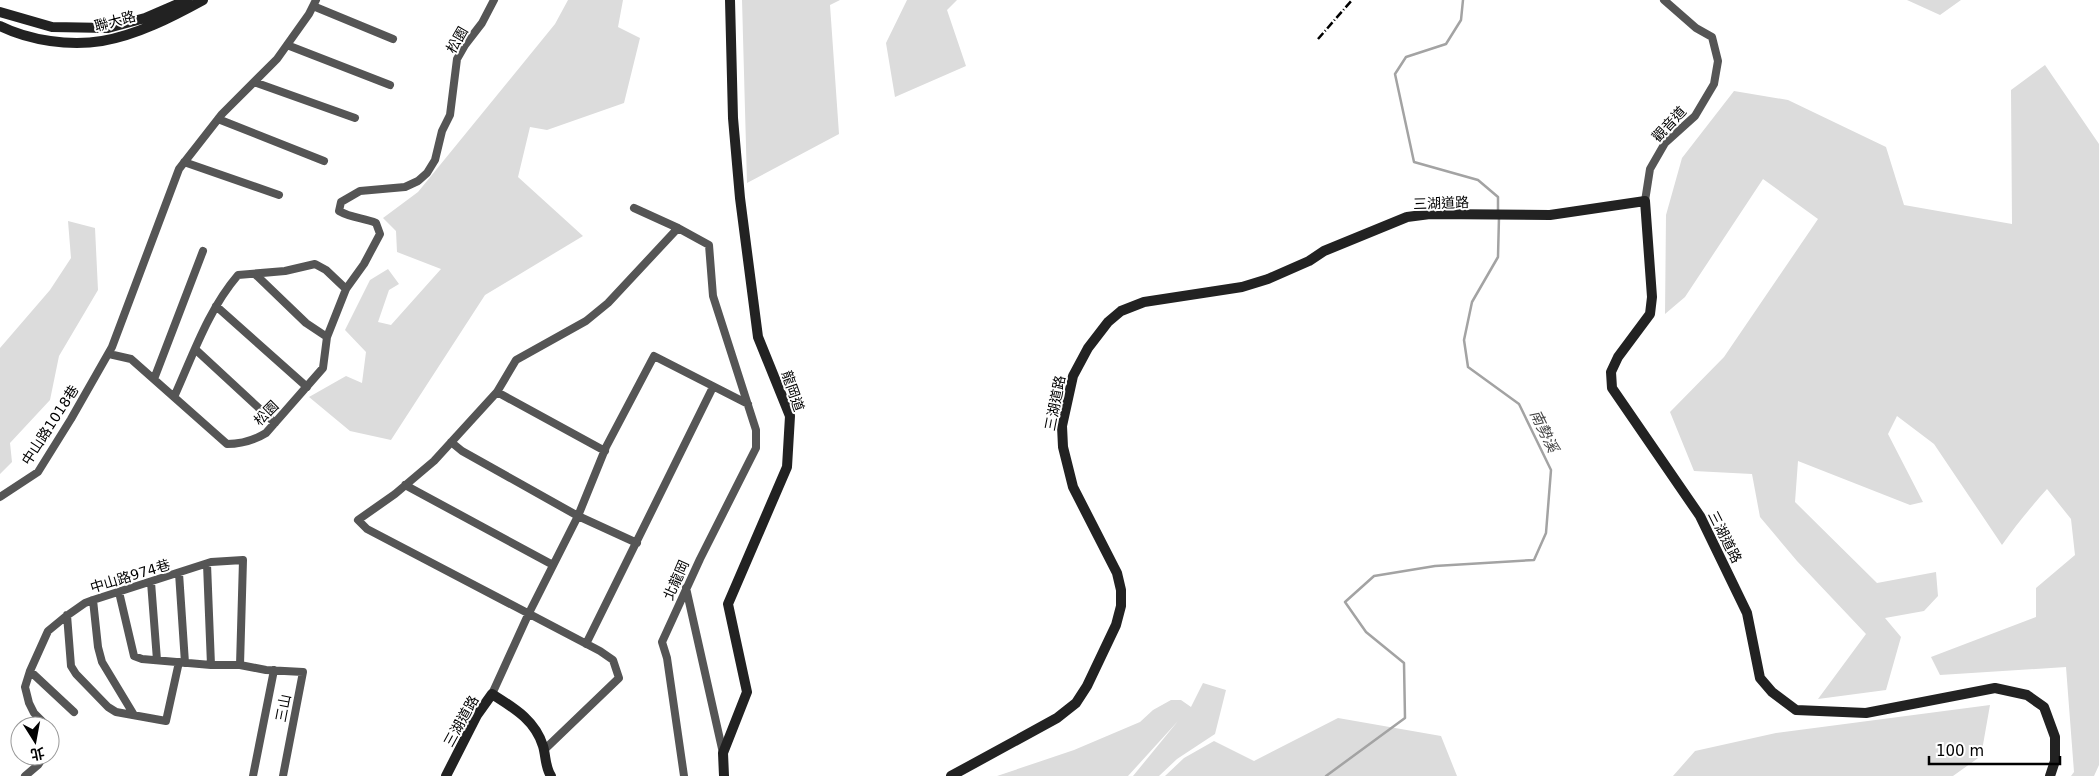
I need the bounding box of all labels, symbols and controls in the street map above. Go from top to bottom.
street label: 聯大路 [93,8,137,34]
street label: 松園 [443,24,471,56]
street label: 觀音道 [1649,103,1689,145]
street label: 三湖道路 [1413,194,1469,212]
street label: 龍岡道 [779,369,807,413]
street label: 三湖道路 [1042,374,1068,432]
street label: 中山路1018巷 [18,382,82,468]
street label: 松園 [250,397,282,429]
water label: 南勢溪 [1526,407,1563,457]
street label: 三湖道路 [1705,508,1745,566]
street label: 中山路974巷 [88,556,172,596]
street label: 北龍岡 [660,558,692,602]
street label: 三山 [272,693,294,723]
street label: 三湖道路 [440,693,482,749]
north arrow [10,716,60,766]
scale bar [1929,734,2060,766]
text: 100 m [1936,742,1984,760]
text: 北 [29,745,46,763]

